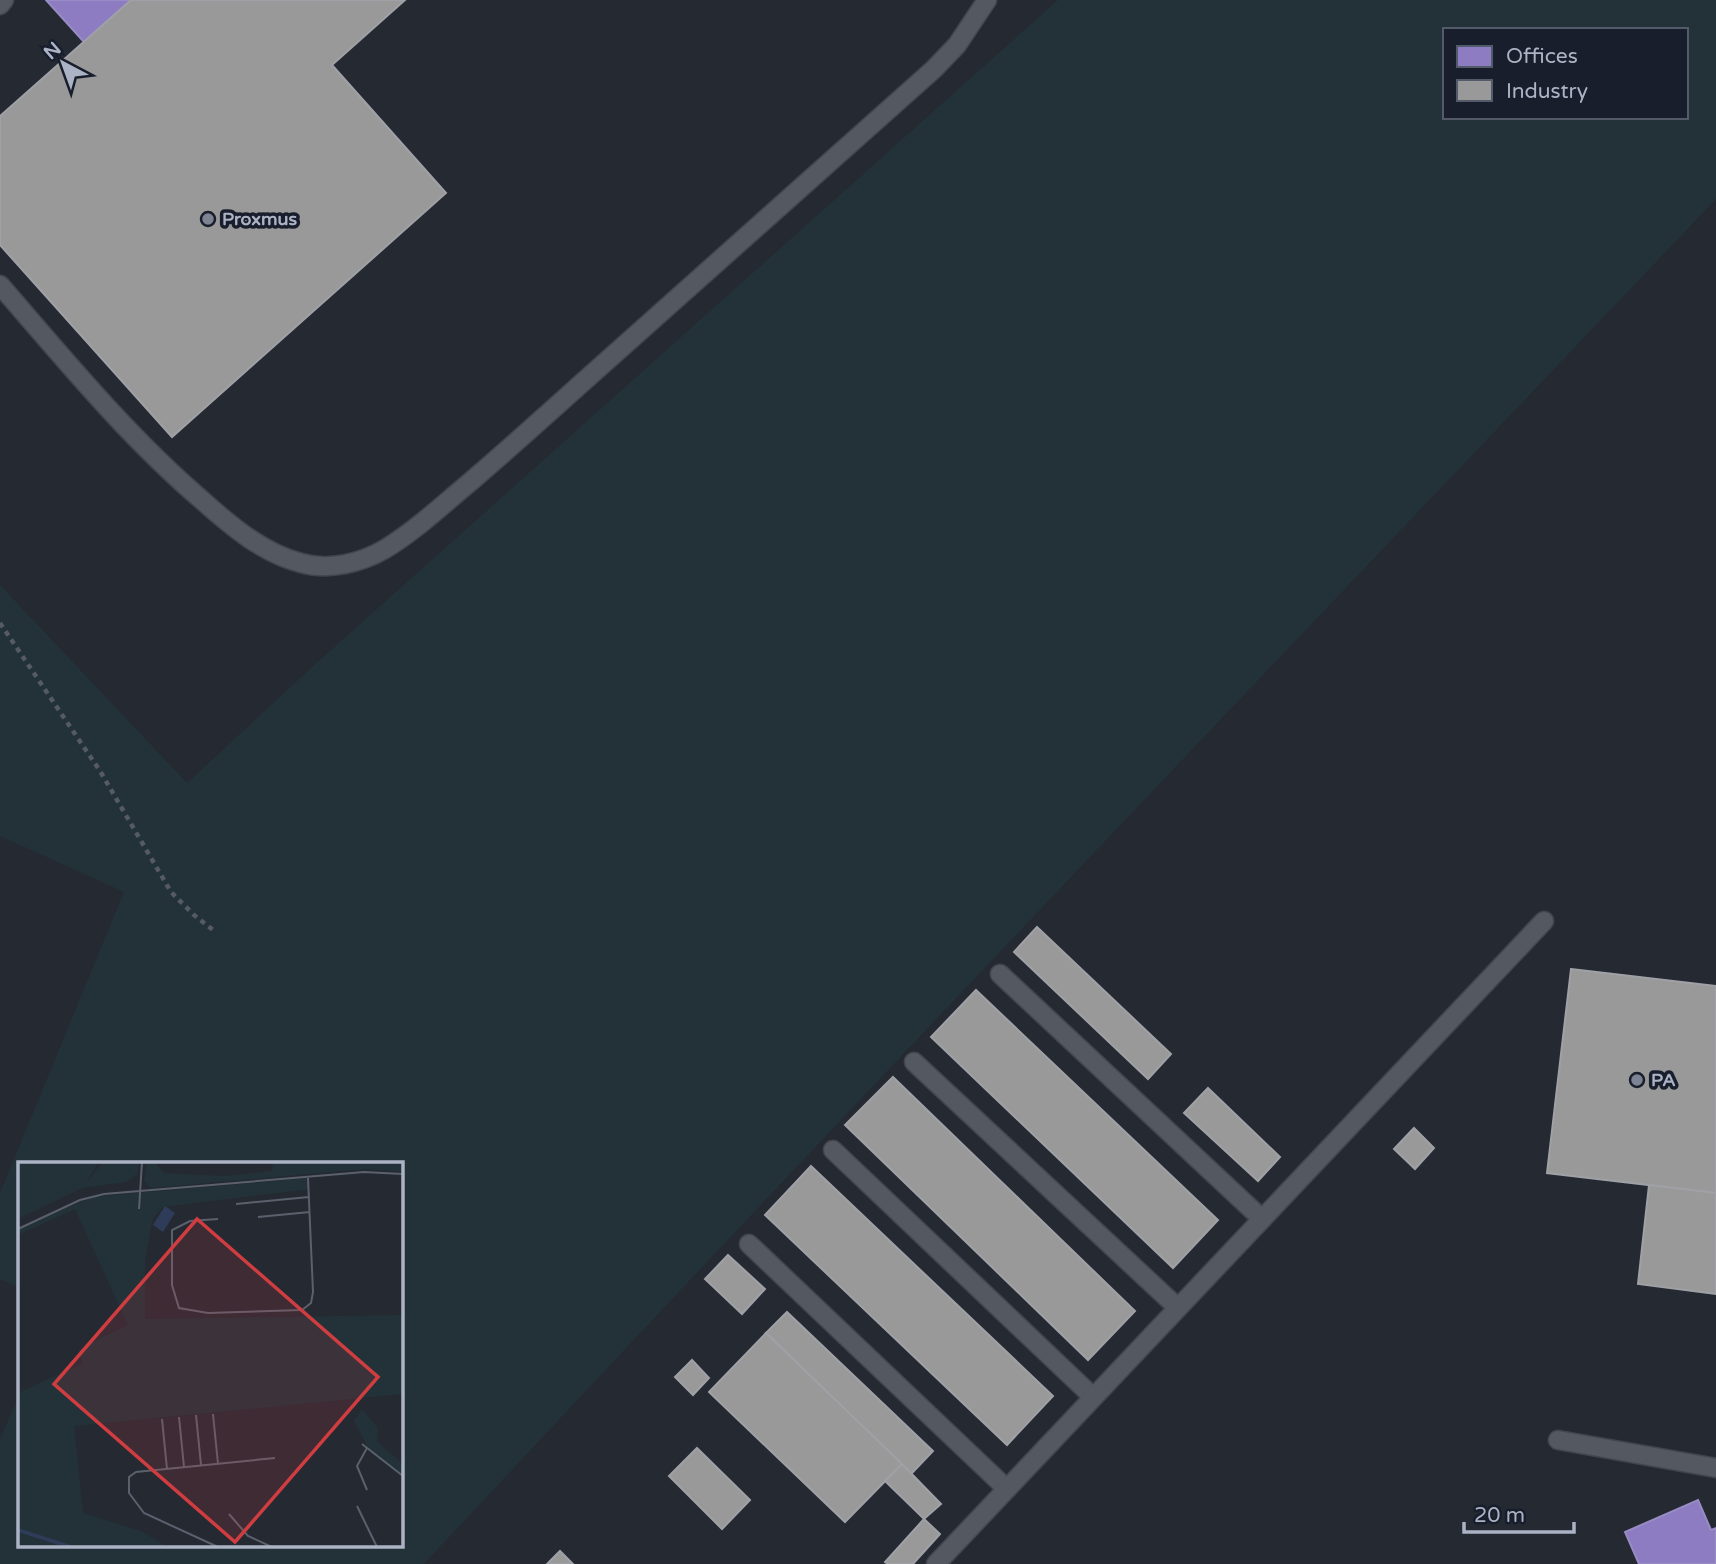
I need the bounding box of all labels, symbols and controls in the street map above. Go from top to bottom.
north arrow [28,28,98,98]
legend [1443,28,1688,119]
text: N [40,38,65,64]
text: Offices [1506,44,1578,69]
text: Industry [1506,79,1588,104]
place label: Proxmus [222,208,297,230]
marker: Proxmus [200,211,216,227]
place label: PA [1651,1069,1676,1091]
marker: PA [1629,1072,1645,1088]
inset map [18,1162,402,1546]
scale bar [1464,1490,1574,1534]
text: 20 m [1474,1503,1525,1528]

